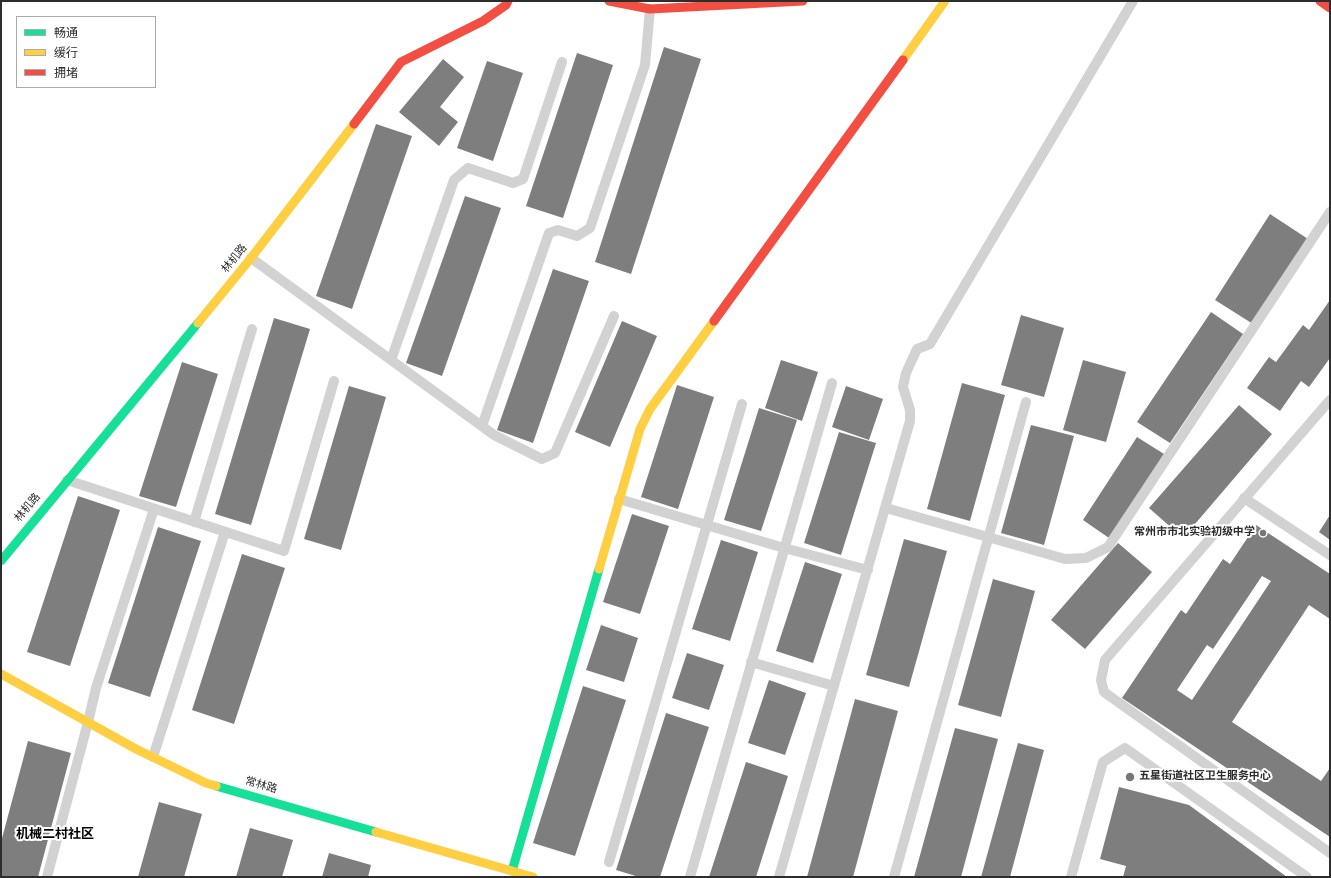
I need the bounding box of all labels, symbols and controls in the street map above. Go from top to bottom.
legend [16,16,156,88]
text: 畅通 [54,25,78,42]
text: 缓行 [54,45,78,62]
text: 拥堵 [54,65,78,82]
street label: 林机路 [219,242,251,276]
street label: 林机路 [12,491,44,525]
place label: 常州市市北实验初级中学 [1134,526,1255,540]
marker: 常州市市北实验初级中学 [1258,528,1268,538]
place label: 五星街道社区卫生服务中心 [1139,770,1271,784]
marker: 五星街道社区卫生服务中心 [1124,771,1136,783]
street label: 常林路 [243,775,279,797]
district label: 机械二村社区 [16,827,94,843]

